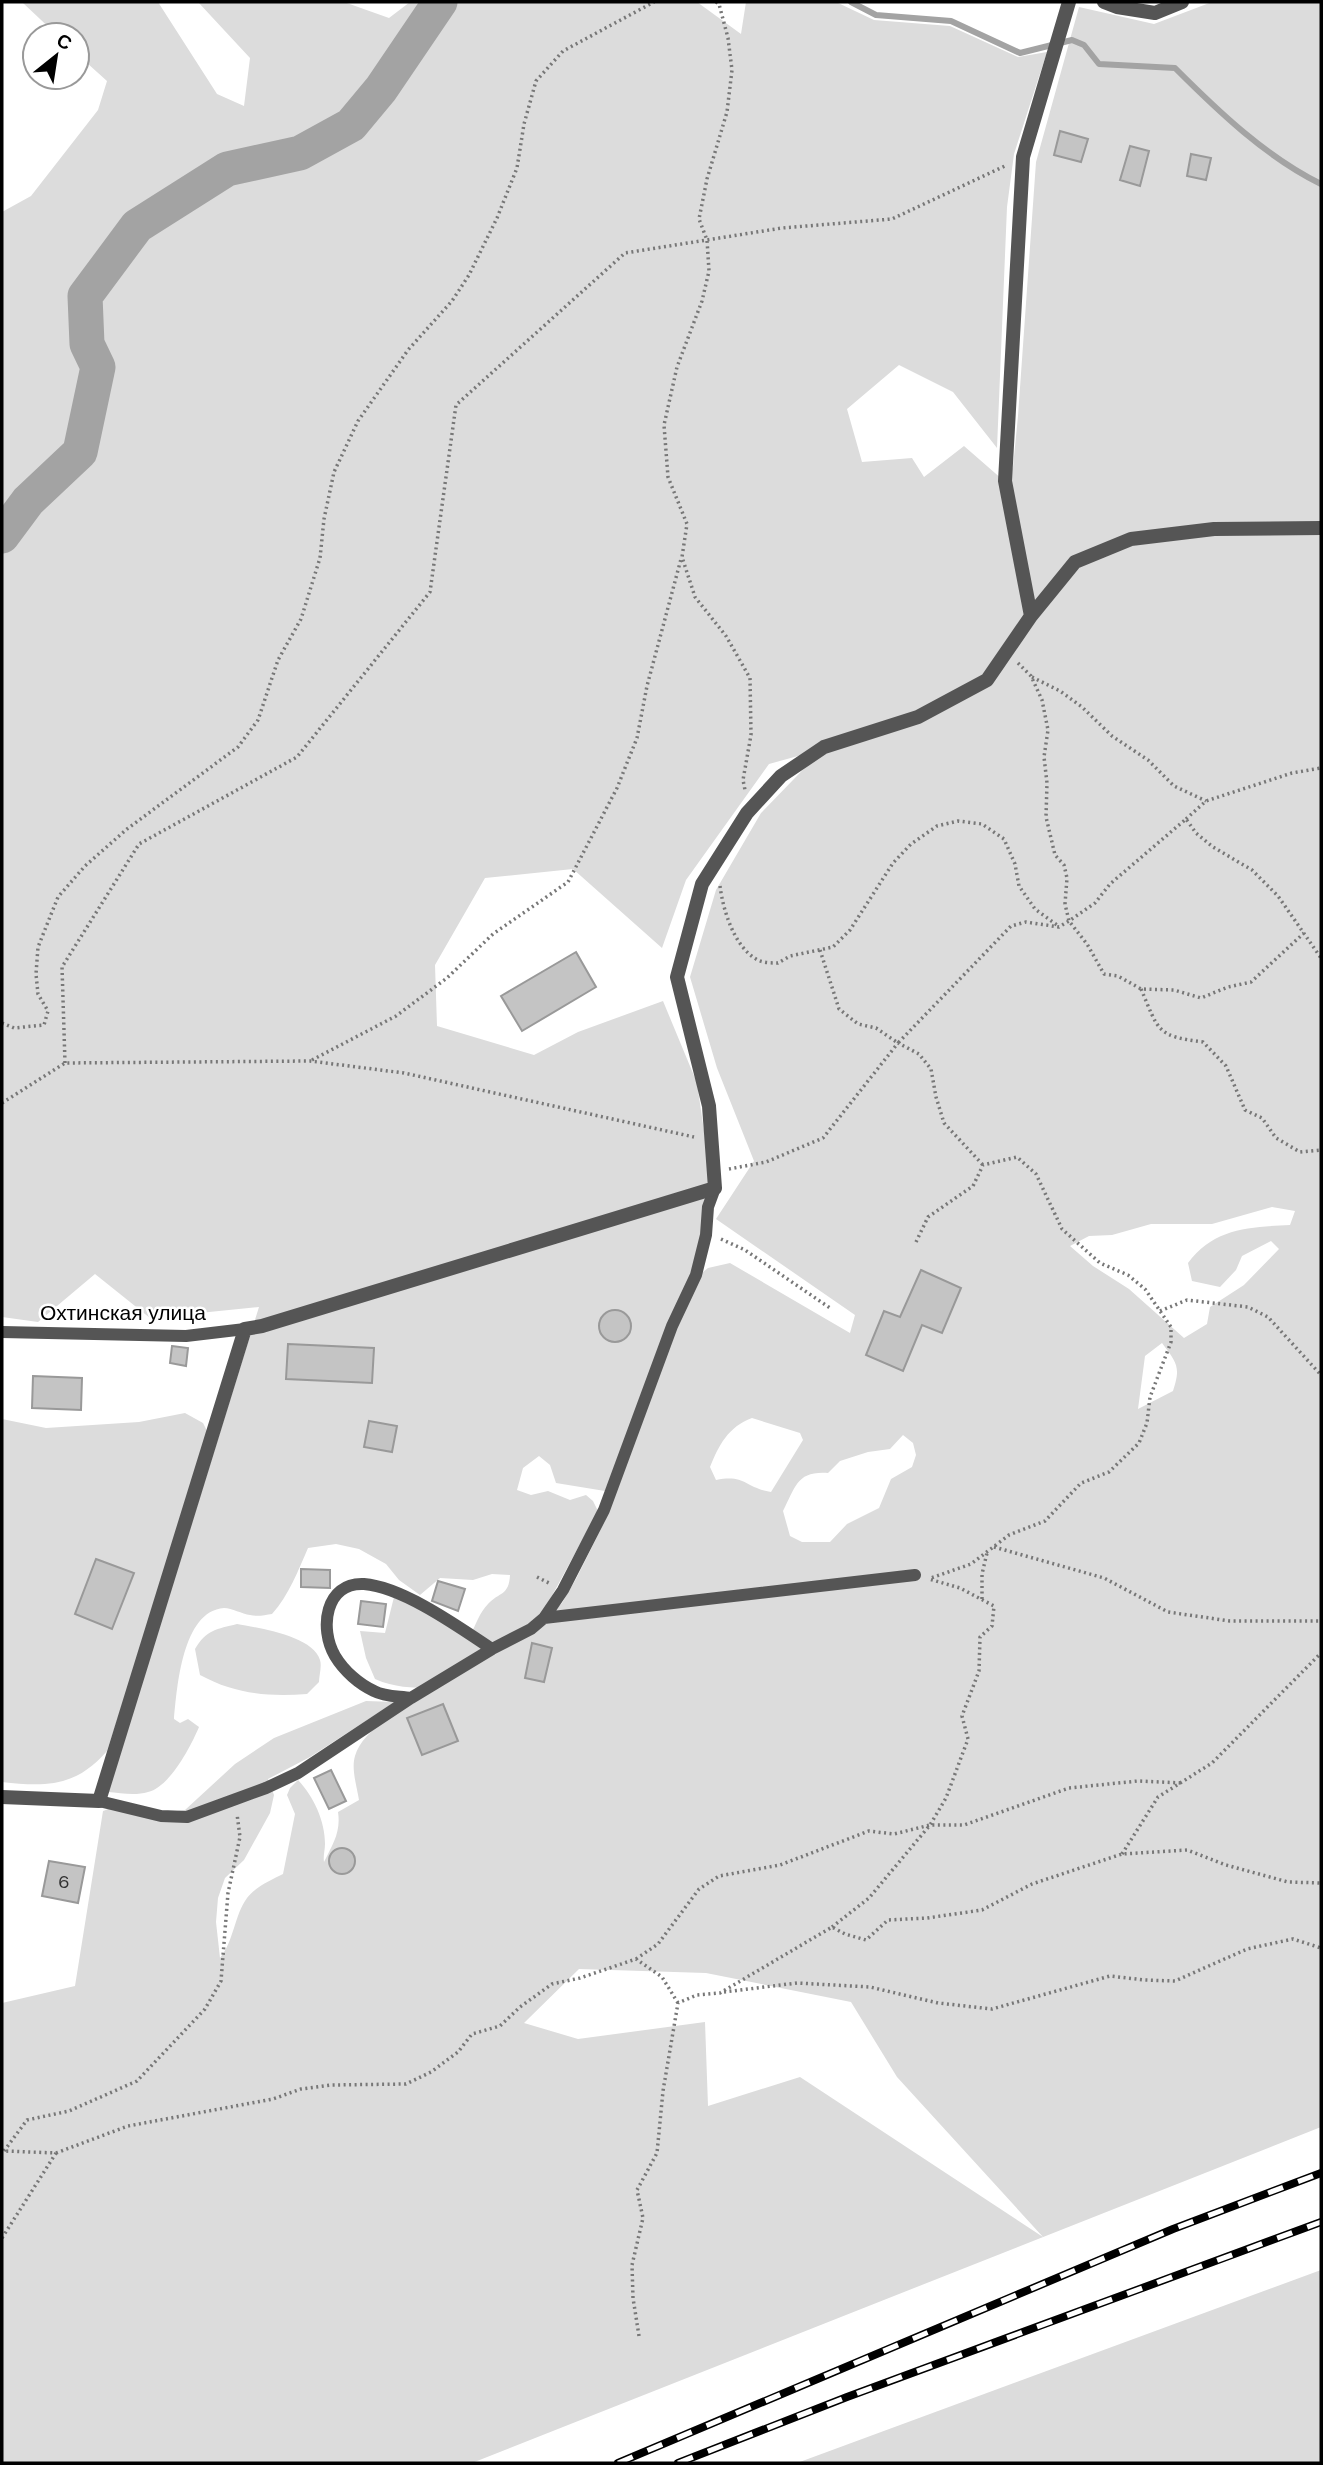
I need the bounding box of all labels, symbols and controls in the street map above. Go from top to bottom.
north arrow [21,21,91,91]
text: С [52,27,77,56]
street label: Охтинская улица [40,1299,206,1327]
house number: 6 [58,1870,70,1894]

